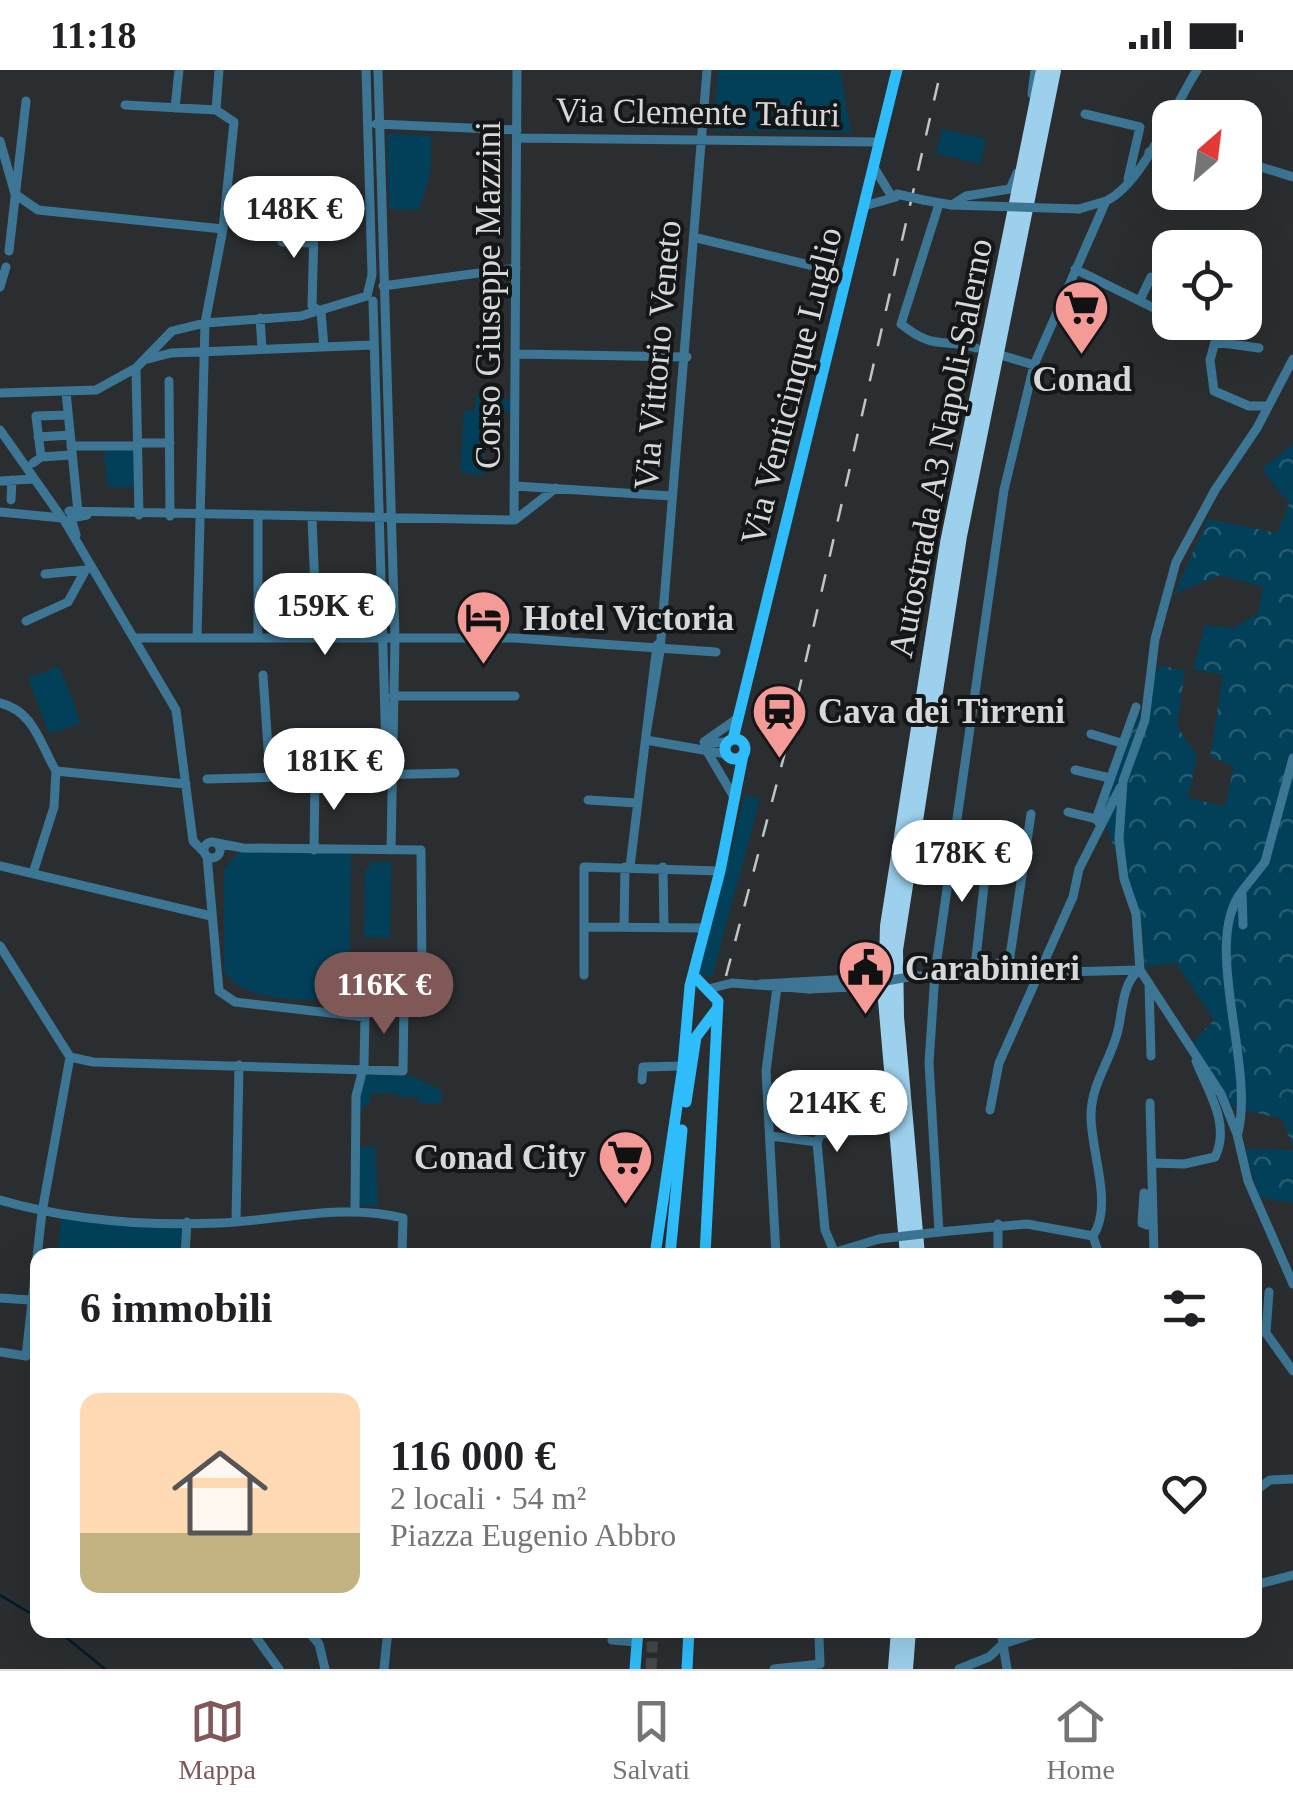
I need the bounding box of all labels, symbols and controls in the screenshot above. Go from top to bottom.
text: 11:18 [50,14,137,56]
street label: Via Clemente Tafuri [555,91,841,134]
north arrow [1152,100,1262,210]
map controls [1152,100,1262,340]
street label: Corso Giuseppe Mazzini [469,121,508,469]
pin: 148K € [213,176,375,261]
text: 148K € [246,190,342,226]
street label: Via Vittorio Veneto [626,219,689,492]
street label: Via Venticinque Luglio [733,223,850,549]
button: locate [1152,230,1262,340]
street label: Autostrada A3 Napoli-Salerno [881,235,1000,661]
supermarket icon: Conad [1052,278,1112,357]
place label: Conad [1032,360,1132,399]
pin: 159K € [244,573,406,658]
text: 159K € [277,587,373,623]
hotel icon: Hotel Victoria [454,588,514,667]
place label: Hotel Victoria [523,599,734,638]
station icon: Cava dei Tirreni [749,681,809,760]
place label: Cava dei Tirreni [818,692,1065,731]
pin: 181K € [253,728,415,813]
text: 181K € [286,742,382,778]
pin: 178K € [881,820,1043,905]
text: 178K € [914,834,1010,870]
public building icon: Carabinieri [836,938,896,1017]
place label: Carabinieri [905,949,1080,988]
pin: 116K € [303,952,465,1037]
text: 116K € [336,966,432,1002]
pin: 214K € [756,1070,918,1155]
text: 214K € [789,1084,885,1120]
supermarket icon: Conad City [595,1127,655,1206]
place label: Conad City [414,1138,586,1177]
icon: filters [1157,1281,1212,1336]
text: 6 immobili [80,1285,273,1331]
icon: home [160,1433,280,1553]
text: 116 000 € [390,1433,556,1479]
icon: heart [1157,1466,1212,1521]
text: 2 locali · 54 m² [390,1480,586,1516]
text: Piazza Eugenio Abbro [390,1517,676,1553]
tab: Mappa [178,1694,256,1786]
tab: Salvati [612,1694,690,1786]
tab: Home [1046,1694,1115,1786]

